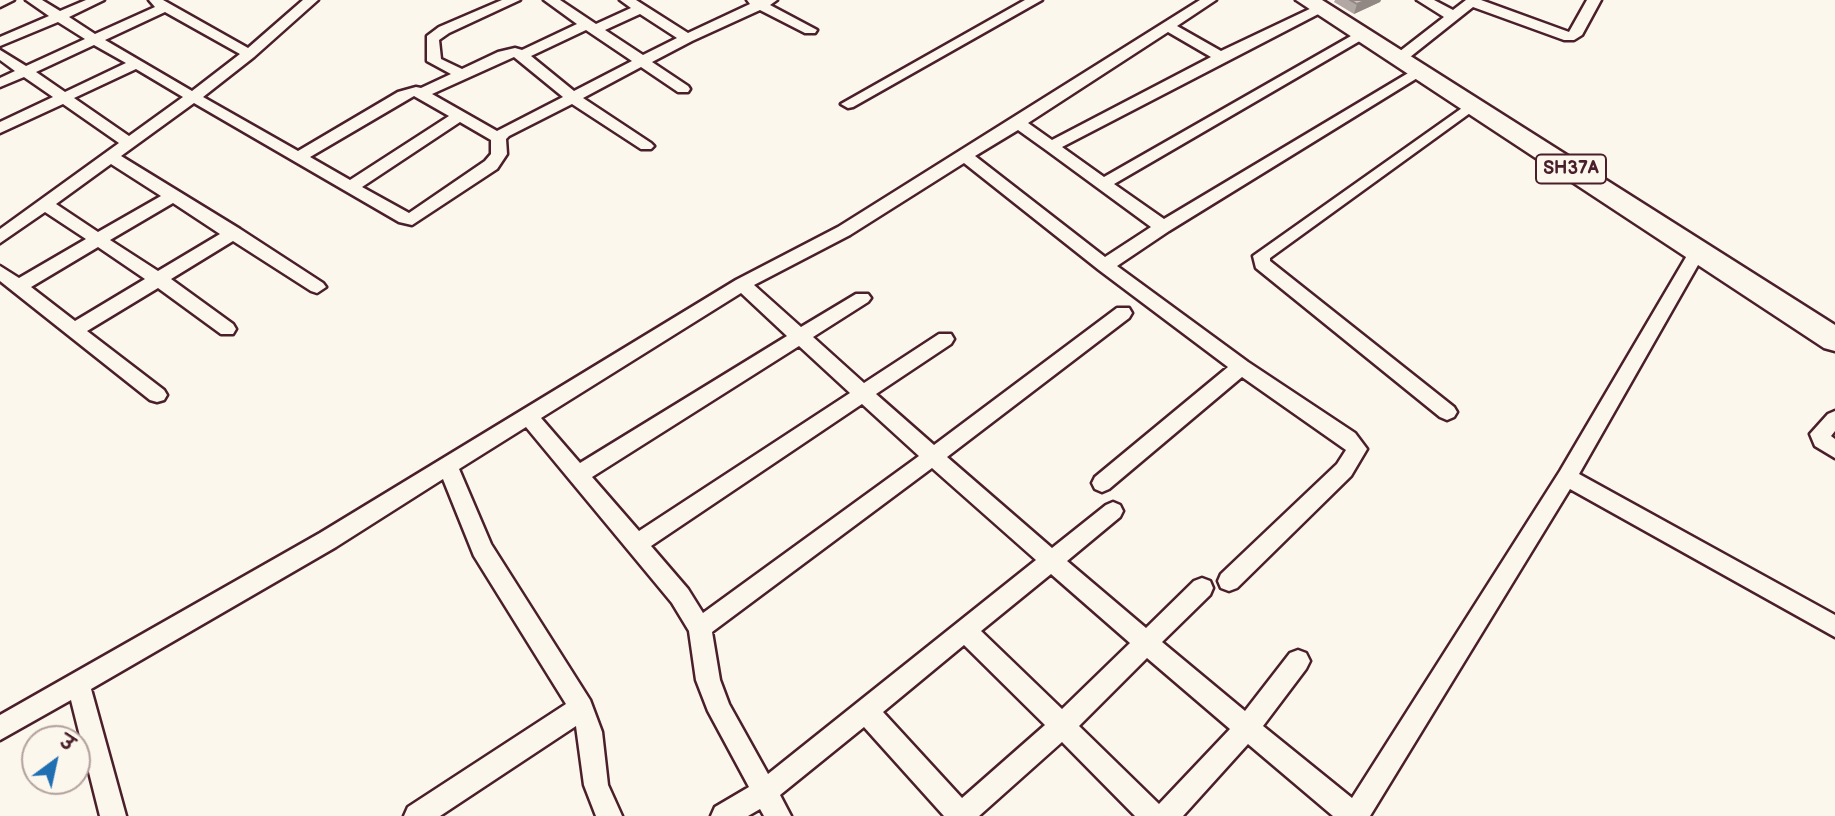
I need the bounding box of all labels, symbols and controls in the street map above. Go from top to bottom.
road number: SH37A [1536,154,1606,184]
north arrow [21,725,91,795]
text: उ [55,731,78,757]

